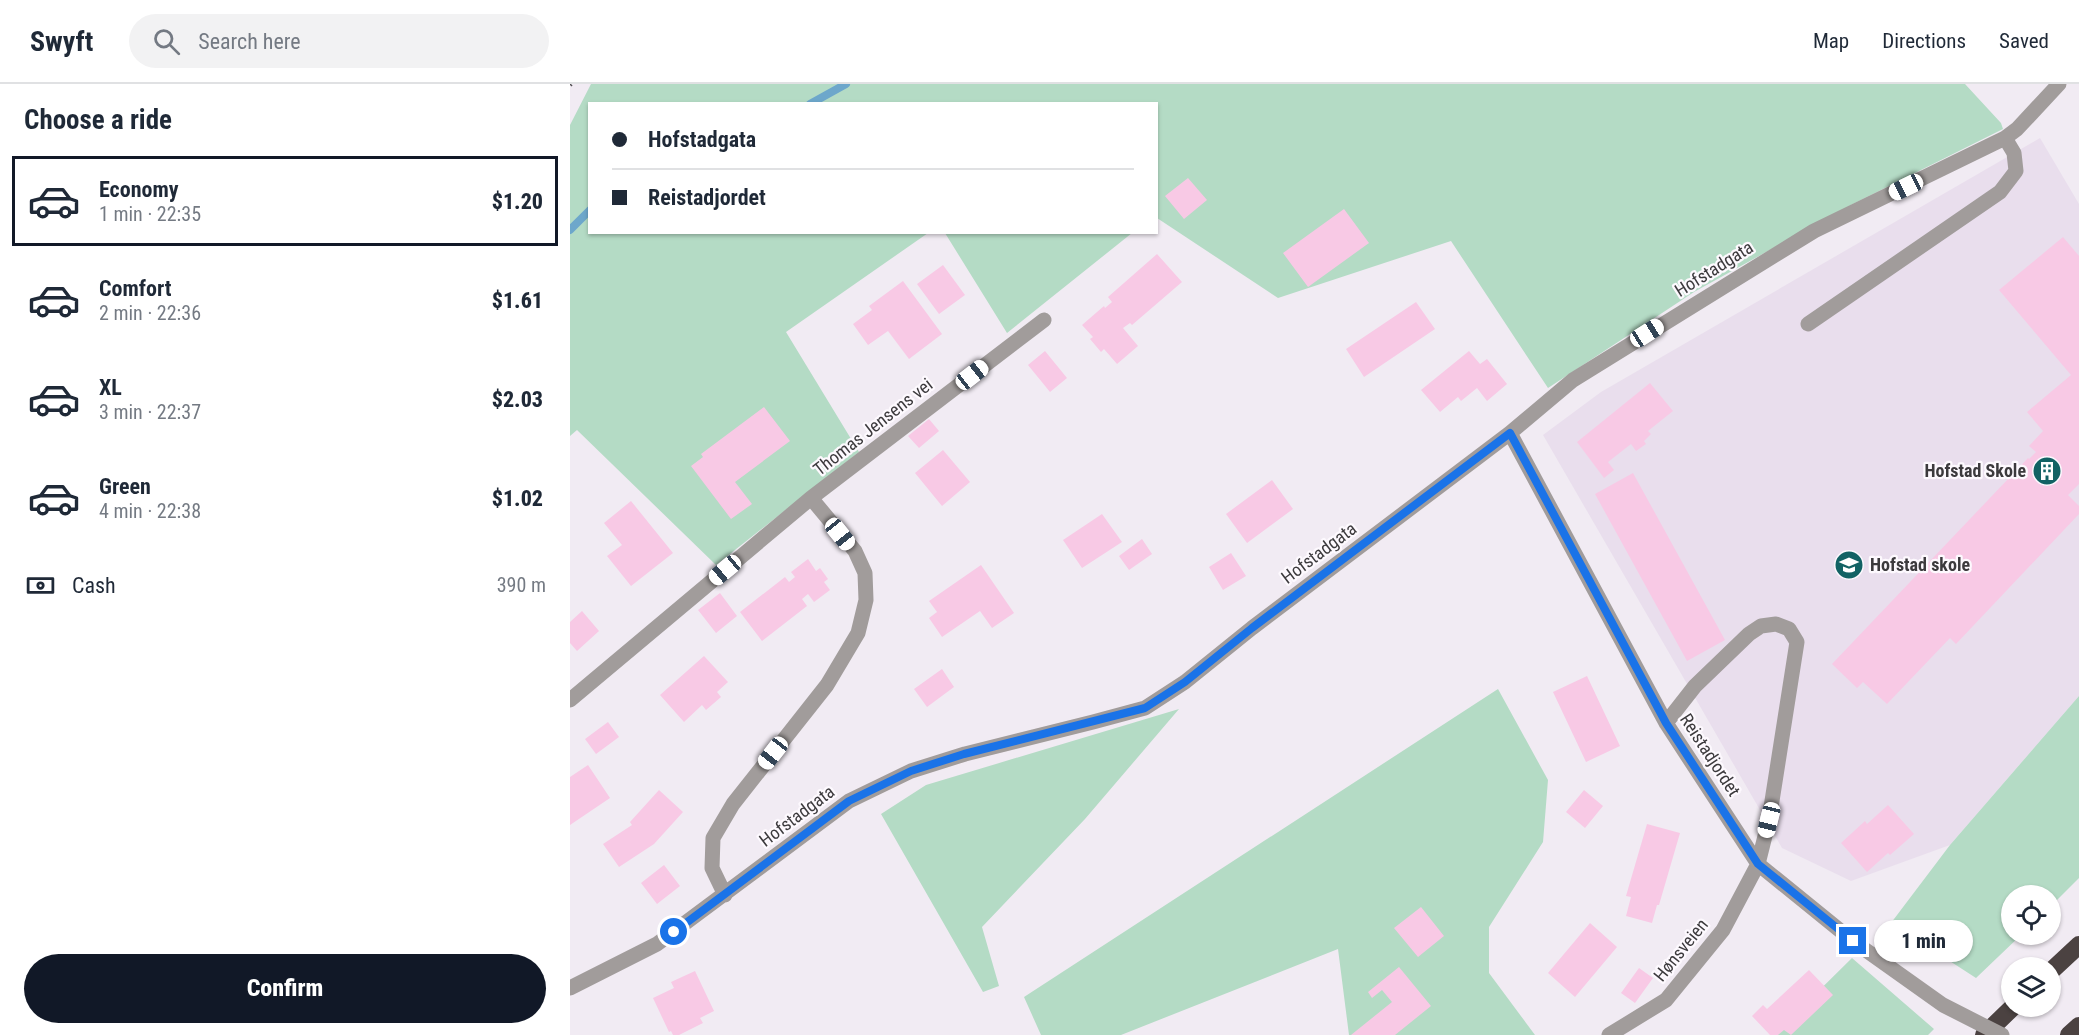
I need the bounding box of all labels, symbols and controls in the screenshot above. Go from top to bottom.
search box [129,14,549,68]
text: Swyft [30,25,93,58]
icon: search [150,25,183,58]
text: Search here [198,29,301,54]
text: Map [1813,29,1849,53]
text: Directions [1882,29,1966,53]
text: Saved [1999,29,2049,53]
text: Choose a ride [24,104,172,136]
text: Hofstadgata [648,127,756,152]
car [1886,171,1926,203]
icon: car [27,174,81,228]
text: Economy [99,177,179,202]
text: Reistadjordet [648,185,766,210]
text: $1.20 [492,189,543,214]
text: 1 min · 22:35 [99,202,201,226]
street label: Hofstadgata [1671,236,1757,301]
icon: car [27,273,81,327]
text: Comfort [99,276,172,301]
text: $1.61 [492,288,543,313]
text: 2 min · 22:36 [99,301,201,325]
car [1627,316,1667,350]
car [952,357,992,393]
icon: car [27,372,81,426]
street label: Thomas Jensens vei [809,374,936,480]
text: XL [99,375,122,400]
text: $2.03 [492,387,543,412]
text: 3 min · 22:37 [99,400,201,424]
building icon: Hofstad Skole [2031,455,2063,487]
place label: Hofstad Skole [1924,460,2026,481]
icon: car [27,471,81,525]
text: Green [99,474,151,499]
text: $1.02 [492,486,543,511]
text: 4 min · 22:38 [99,499,201,523]
car [822,514,858,554]
street label: Hofstadgata [1277,518,1360,588]
school or university icon: Hofstad skole [1833,549,1865,581]
car [705,552,745,588]
place label: Hofstad skole [1870,554,1970,575]
icon: cash [24,569,57,602]
text: Cash [72,573,116,598]
text: 390 m [497,573,546,597]
street label: Reistadjordet [1676,709,1745,800]
car [755,733,791,773]
street label: Hofstadgata [755,781,838,851]
car [1756,800,1782,840]
map controls [2001,885,2061,1017]
button: locate [2001,885,2061,945]
street label: Hønsveien [1649,914,1712,985]
route start [660,918,687,945]
callout: 1 min [1874,920,1973,962]
route end [1839,927,1866,954]
text: 1 min [1901,929,1946,953]
button: Confirm [24,954,546,1023]
button: layers [2001,957,2061,1017]

